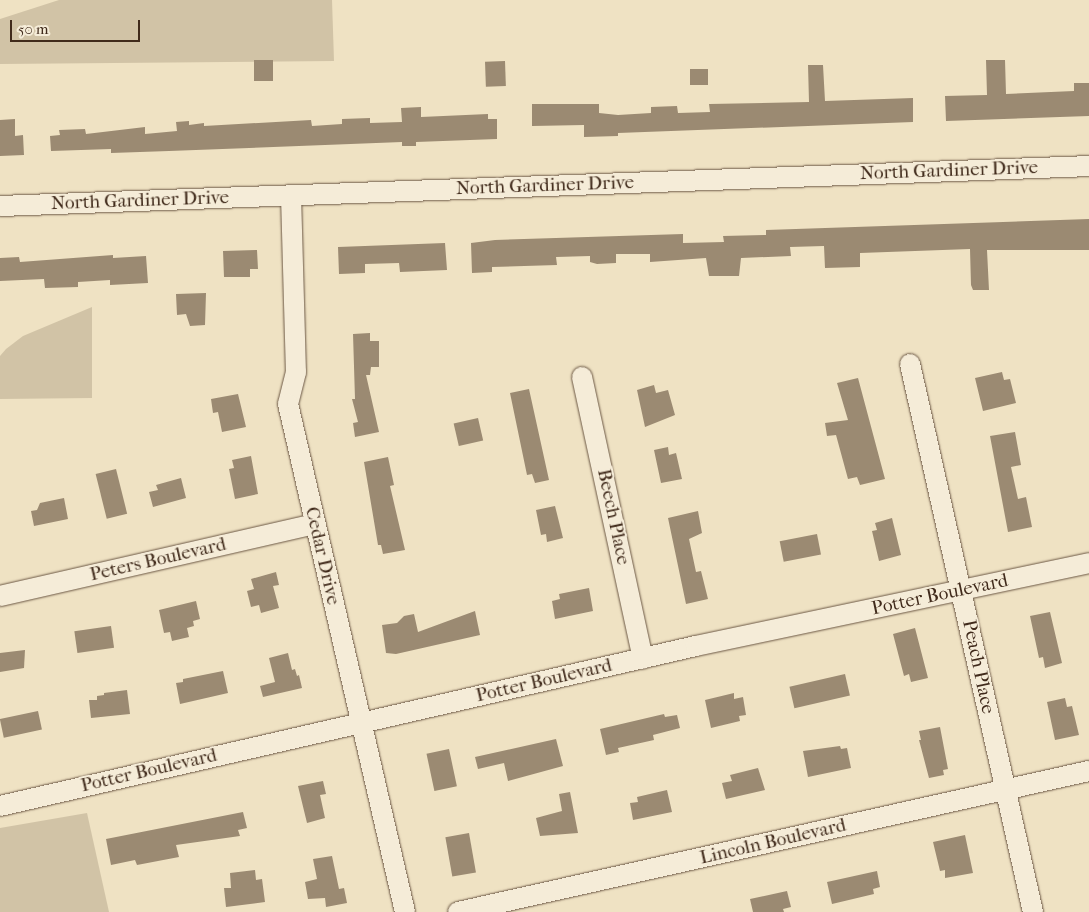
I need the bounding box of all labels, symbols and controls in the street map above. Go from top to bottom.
scale bar [12,10,142,42]
text: 50 m [18,20,48,38]
street label: North Gardiner Drive [860,156,1038,186]
street label: North Gardiner Drive [456,171,634,201]
street label: North Gardiner Drive [51,186,229,216]
street label: Beech Place [592,467,634,567]
street label: Cedar Drive [300,505,344,607]
street label: Peters Boulevard [88,533,228,587]
street label: Potter Boulevard [870,569,1010,621]
street label: Peach Place [957,618,999,716]
street label: Potter Boulevard [474,654,614,708]
street label: Potter Boulevard [79,744,219,798]
street label: Lincoln Boulevard [698,814,848,870]

